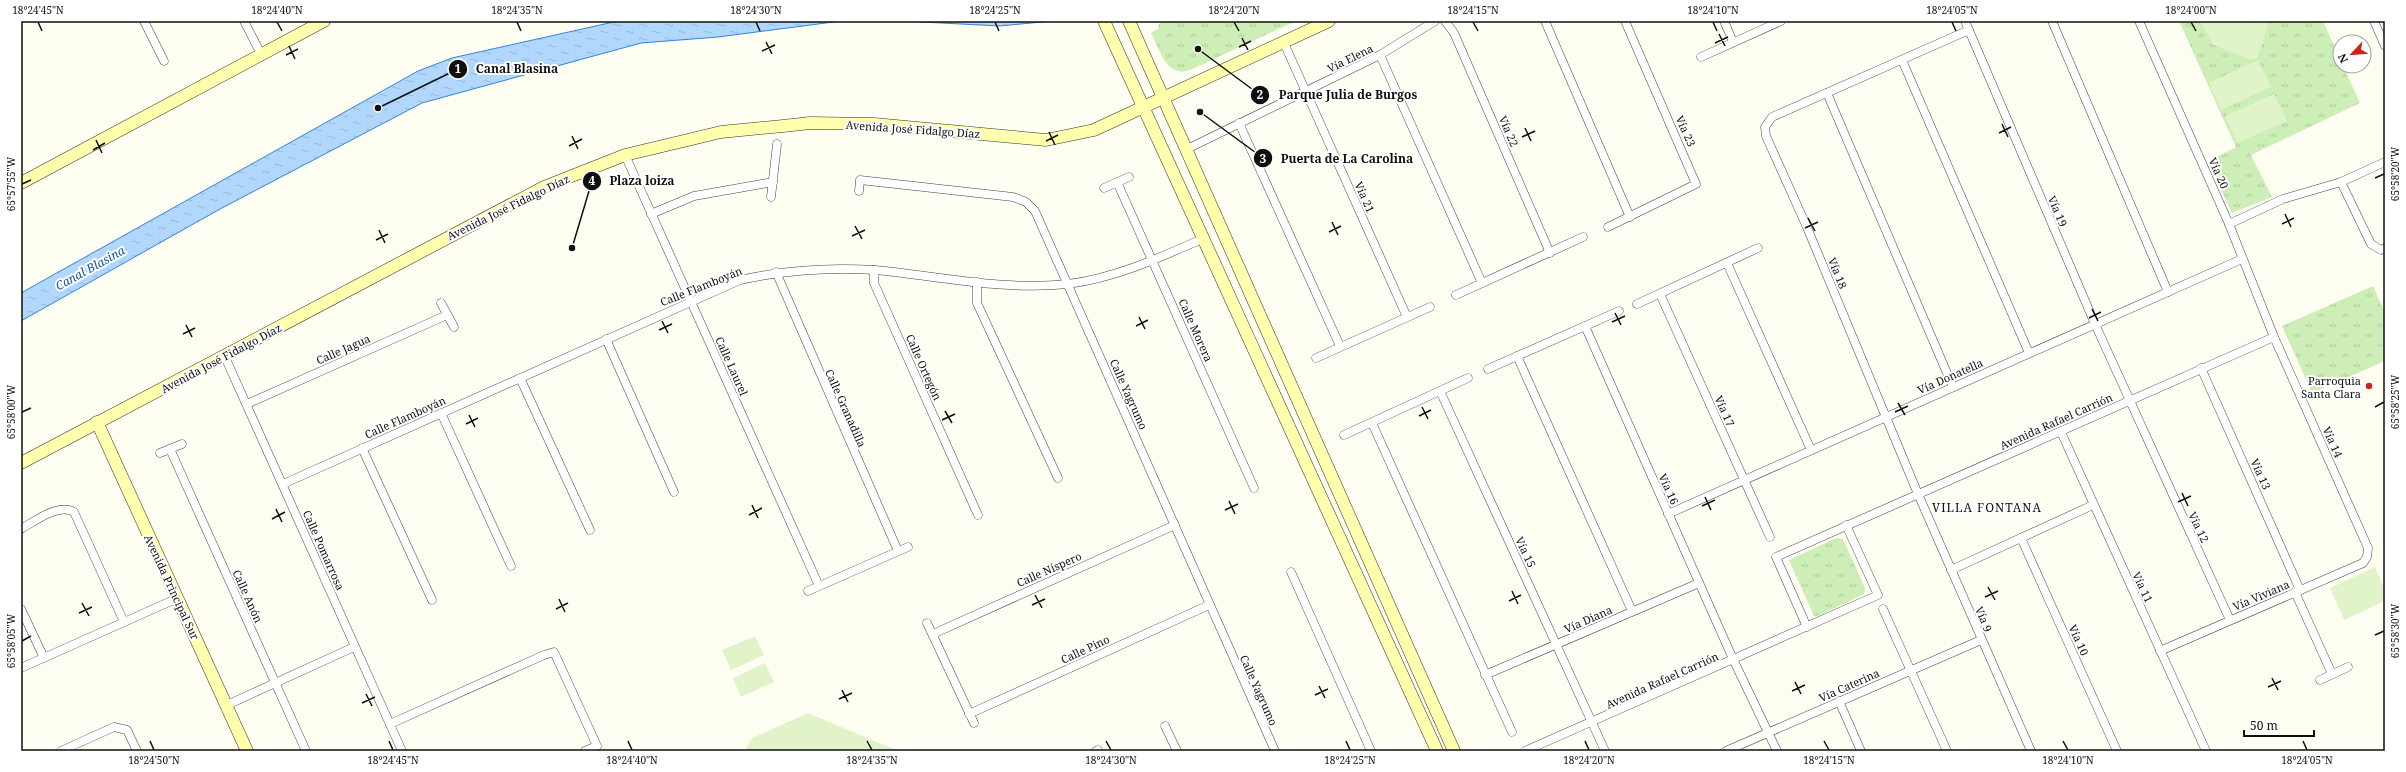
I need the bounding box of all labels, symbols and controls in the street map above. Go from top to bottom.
text: 18°24'45"N [12,3,64,17]
text: 18°24'40"N [251,3,303,17]
text: 18°24'35"N [491,3,543,17]
text: 18°24'30"N [730,3,782,17]
text: 18°24'25"N [969,3,1021,17]
text: 18°24'20"N [1208,3,1260,17]
text: 18°24'15"N [1447,3,1499,17]
text: 18°24'10"N [1687,3,1739,17]
text: 18°24'05"N [1926,3,1978,17]
text: 18°24'00"N [2165,3,2217,17]
north arrow [2332,34,2372,74]
street label: Vía Elena [1324,40,1376,76]
text: N [2334,51,2351,66]
callout: Canal Blasina [448,57,566,81]
text: 1 [455,60,462,77]
text: Canal Blasina [476,60,558,77]
callout: Parque Julia de Burgos [1250,83,1425,107]
text: 2 [1257,86,1264,103]
text: Parque Julia de Burgos [1279,86,1417,103]
street label: Vía 22 [1496,113,1522,149]
street label: Vía 23 [1673,113,1699,149]
street label: Avenida José Fidalgo Díaz [845,117,981,141]
callout: Puerta de La Carolina [1253,146,1421,170]
text: 65°58'20"W [2388,146,2402,201]
text: 3 [1260,150,1267,167]
text: Puerta de La Carolina [1281,150,1413,167]
street label: Vía 20 [2206,155,2232,191]
text: 65°57'55"W [4,156,18,211]
callout: Plaza loiza [582,169,683,193]
street label: Avenida José Fidalgo Díaz [444,171,572,243]
text: 4 [589,172,596,189]
text: Plaza loiza [609,172,675,189]
street label: Vía 21 [1352,179,1378,215]
street label: Vía 19 [2045,193,2071,229]
water label: Canal Blasina [52,242,128,294]
street label: Vía 18 [1825,255,1851,291]
street label: Calle Flamboyán [658,263,744,309]
street label: Calle Morera [1175,296,1217,364]
street label: Avenida José Fidalgo Díaz [158,320,284,396]
street label: Calle Jagua [314,330,372,368]
street label: Calle Ortegón [903,332,945,402]
street label: Calle Laurel [712,334,752,398]
street label: Vía Donatella [1915,355,1985,397]
street label: Calle Yagrumo [1107,356,1151,432]
street label: Calle Granadilla [822,367,870,449]
place label: Parroquia Santa Clara [2301,373,2361,401]
text: 65°58'25"W [2388,374,2402,429]
marker: Parroquia Santa Clara [2364,381,2374,391]
text: 65°58'00"W [4,384,18,439]
street label: Avenida Rafael Carrión [1997,389,2115,453]
street label: Calle Flamboyán [362,392,448,442]
street label: Vía 17 [1712,393,1738,429]
street label: Vía 14 [2320,424,2346,460]
street label: Vía 13 [2248,456,2274,492]
street label: Vía 16 [1656,471,1682,507]
district label: VILLA FONTANA [1932,499,2042,516]
street label: Calle Pomarrosa [300,508,348,592]
street label: Vía 12 [2185,509,2213,545]
street label: Avenida Principal Sur [141,532,203,643]
street label: Vía 15 [1512,534,1540,570]
street label: Calle Níspero [1014,548,1084,590]
street label: Calle Anón [230,567,266,625]
street label: Vía 11 [2129,569,2157,605]
street label: Vía Viviana [2230,576,2292,614]
street label: Vía Diana [1562,602,1614,636]
text: 65°58'30"W [2388,603,2402,658]
street label: Vía 9 [1972,604,1996,634]
text: 65°58'05"W [4,613,18,668]
street label: Vía 10 [2066,622,2092,658]
street label: Calle Pino [1058,631,1112,667]
street label: Avenida Rafael Carrión [1603,648,1721,712]
street label: Calle Yagrumo [1237,652,1281,728]
street label: Vía Caterina [1816,665,1882,705]
scale bar [2244,712,2314,738]
text: 50 m [2250,717,2278,734]
text: 18°24'50"N [128,753,180,767]
text: 18°24'45"N [367,753,419,767]
text: 18°24'40"N [606,753,658,767]
text: 18°24'35"N [846,753,898,767]
text: 18°24'30"N [1085,753,1137,767]
text: 18°24'25"N [1324,753,1376,767]
text: 18°24'20"N [1563,753,1615,767]
text: 18°24'15"N [1803,753,1855,767]
text: 18°24'10"N [2042,753,2094,767]
text: 18°24'05"N [2281,753,2333,767]

